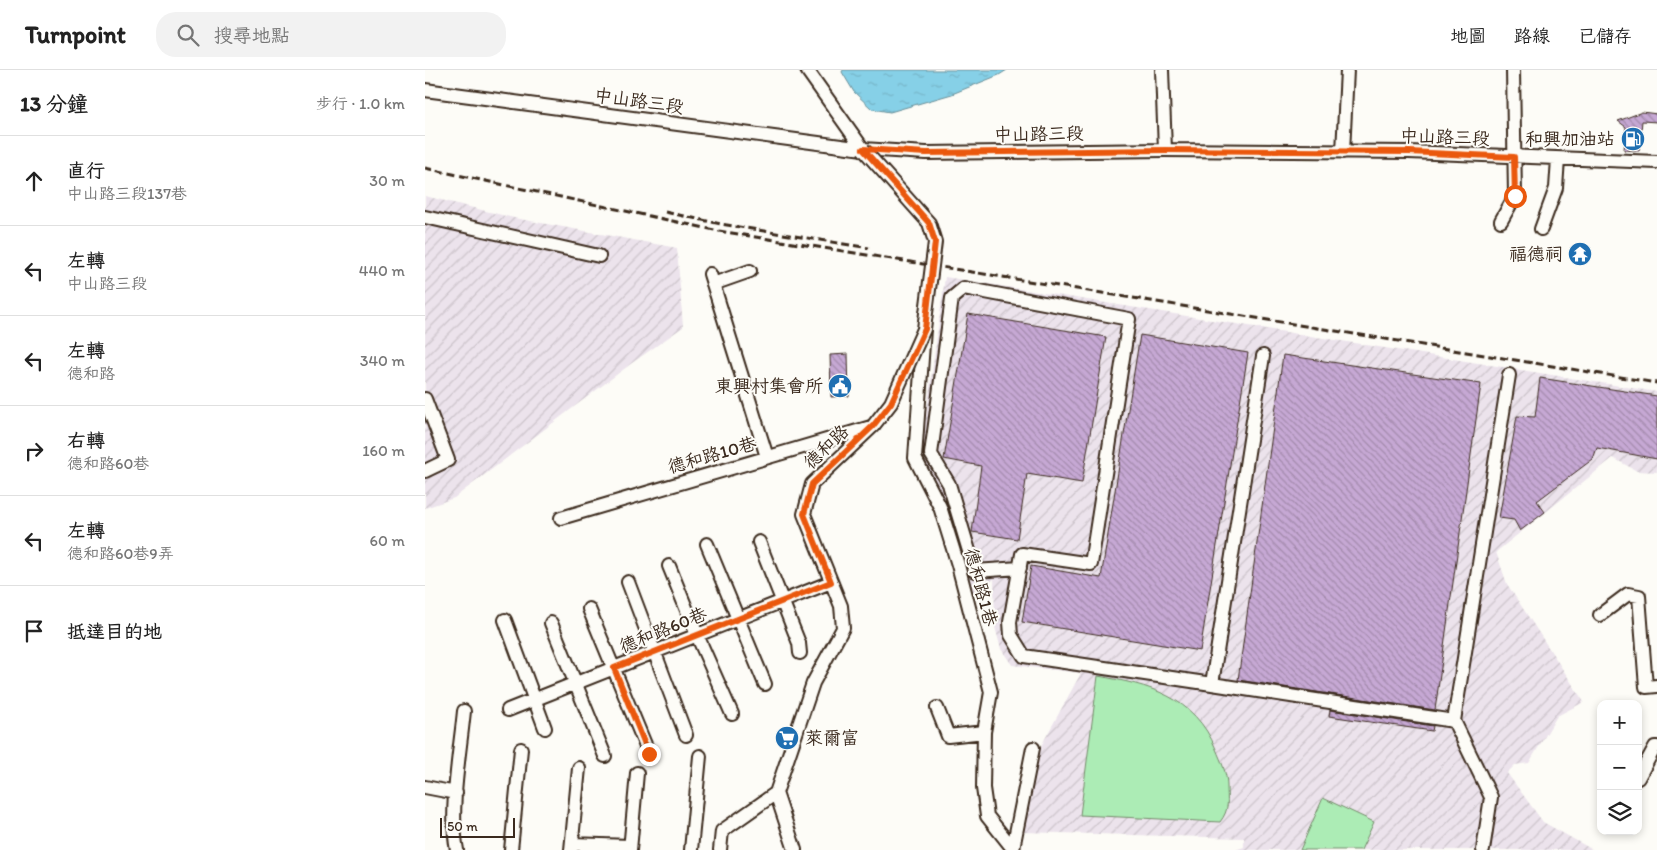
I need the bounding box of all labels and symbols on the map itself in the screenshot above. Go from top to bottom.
street label: 中山路三段 [593,84,685,118]
street label: 中山路三段 [994,122,1084,146]
street label: 中山路三段 [1400,124,1490,150]
fuel station icon: 和興加油站 [1620,126,1646,152]
place label: 和興加油站 [1525,128,1615,150]
route start [1504,185,1527,208]
temple icon: 福德祠 [1567,241,1593,267]
place label: 福德祠 [1509,243,1563,265]
public building icon: 東興村集會所 [827,373,853,399]
place label: 東興村集會所 [715,375,823,397]
street label: 德和路 [799,420,853,474]
street label: 德和路10巷 [665,432,759,478]
street label: 德和路1巷 [960,545,1002,629]
street label: 德和路60巷 [616,602,710,658]
supermarket icon: 萊爾富 [774,725,800,751]
place label: 萊爾富 [805,727,859,749]
route end [638,743,661,766]
scale bar [440,815,515,838]

